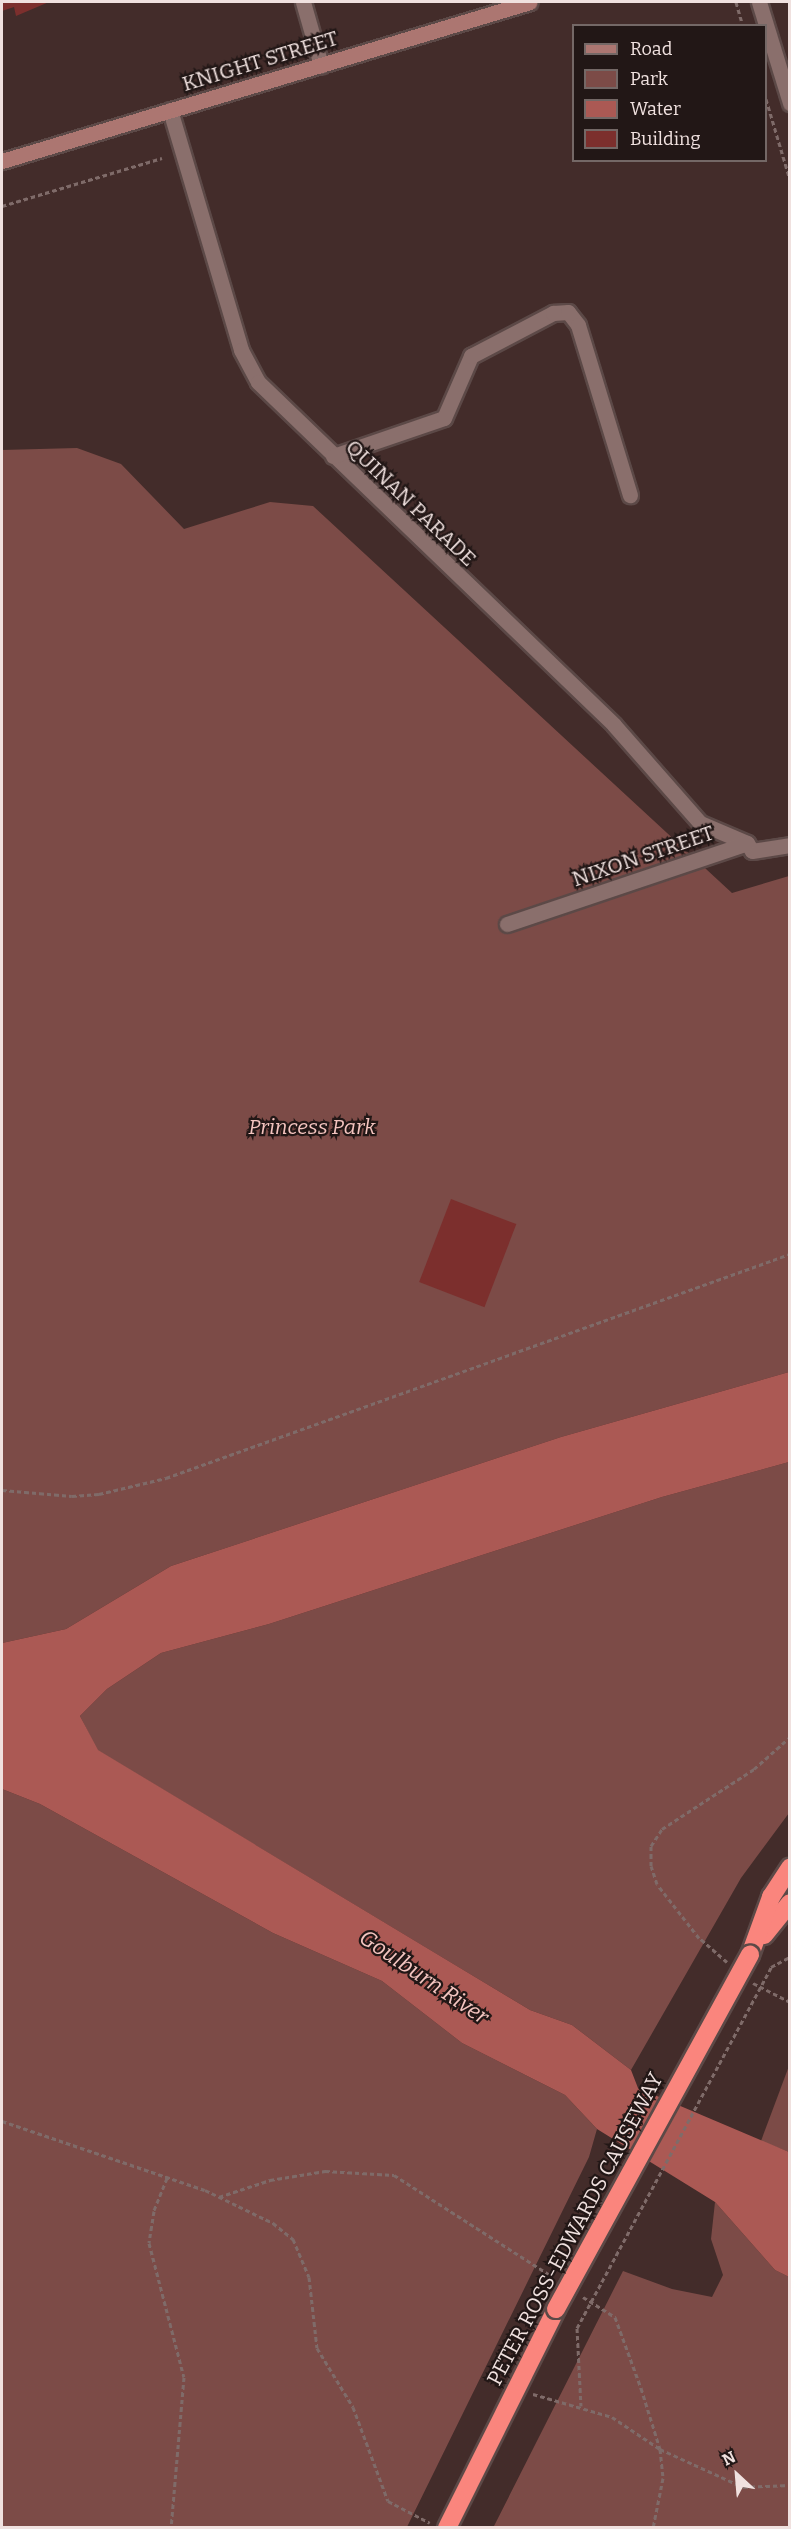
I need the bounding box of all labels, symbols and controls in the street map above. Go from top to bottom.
legend [572,24,767,162]
street label: KNIGHT STREET [179,25,341,97]
text: Road [630,38,672,60]
text: Park [630,68,668,90]
text: Water [630,98,681,120]
text: Building [630,128,701,150]
street label: QUINAN PARADE [341,434,481,572]
street label: NIXON STREET [569,820,717,892]
park label: Princess Park [248,1114,376,1140]
water label: Goulburn River [354,1924,494,2030]
street label: PETER ROSS-EDWARDS CAUSEWAY [482,2068,668,2390]
north arrow [707,2445,767,2505]
text: N [719,2447,739,2470]

